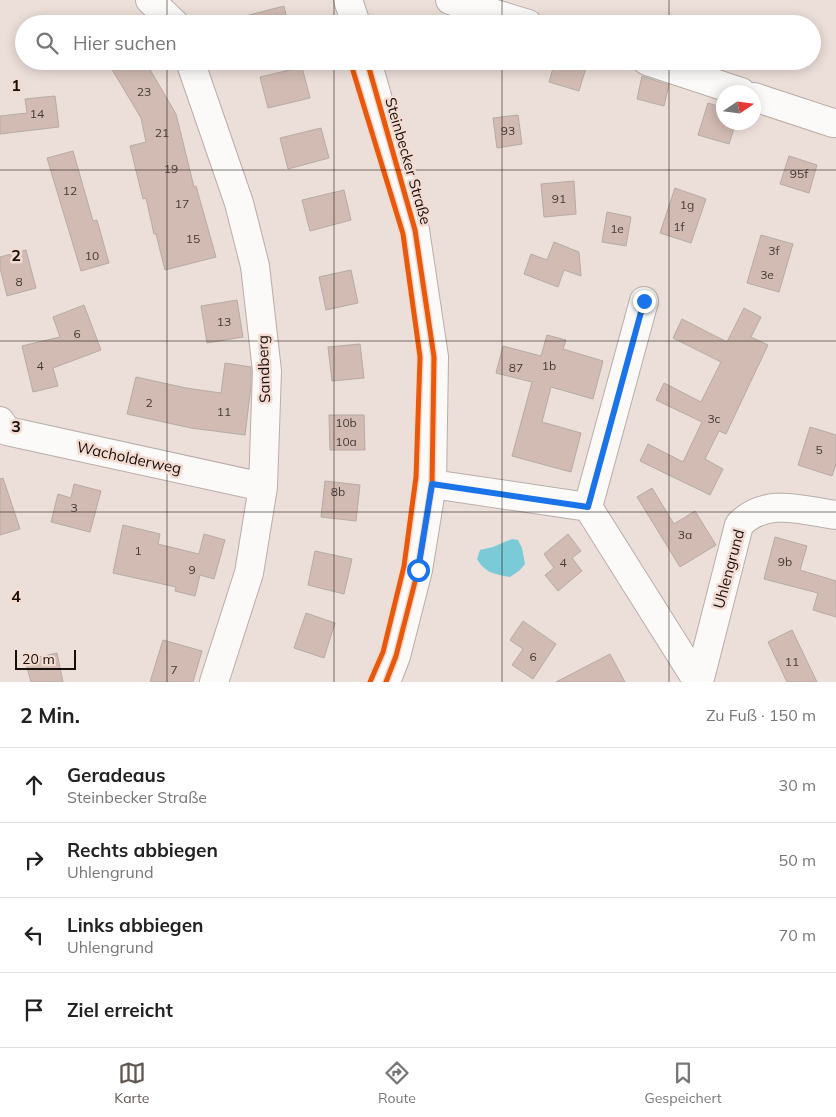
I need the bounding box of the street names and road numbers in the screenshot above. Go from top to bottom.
street label: Steinbecker Straße [381,95,436,227]
street label: Sandberg [253,335,274,403]
street label: Wacholderweg [75,437,183,478]
street label: Uhlengrund [709,527,748,611]

